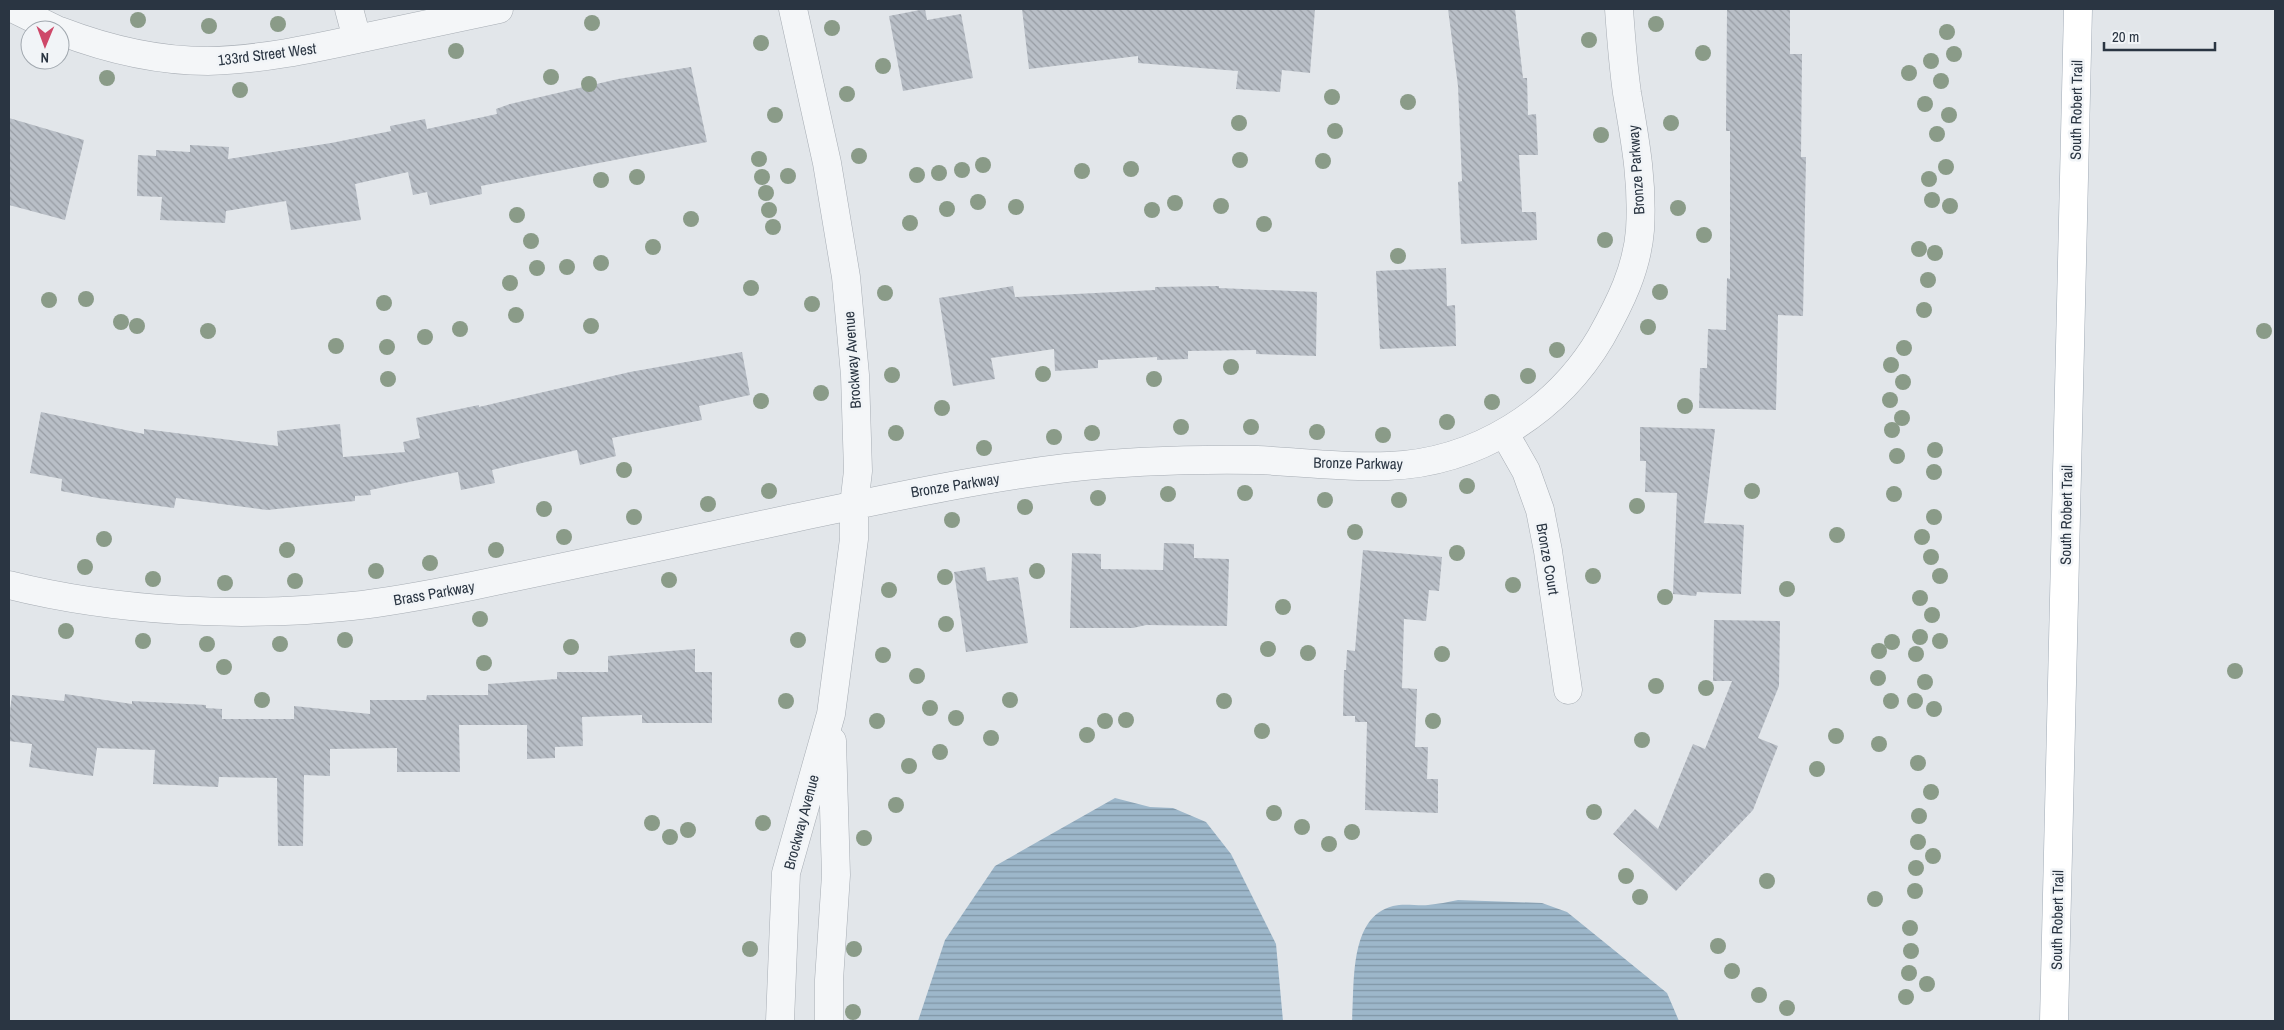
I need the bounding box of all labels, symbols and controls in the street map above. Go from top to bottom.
north arrow [20,20,70,70]
scale bar [2104,20,2215,52]
text: 20 m [2112,26,2139,47]
street label: 133rd Street West [217,37,318,70]
text: N [40,49,49,67]
street label: South Robert Trail [2065,60,2087,160]
street label: Bronze Parkway [1622,124,1650,215]
street label: Brockway Avenue [838,310,866,409]
street label: Bronze Parkway [1313,452,1404,474]
street label: South Robert Trail [2055,465,2077,565]
street label: Bronze Parkway [909,467,1002,502]
street label: Bronze Court [1531,521,1565,597]
street label: Brass Parkway [392,575,477,610]
street label: Brockway Avenue [778,772,824,872]
street label: South Robert Trail [2046,870,2068,970]

